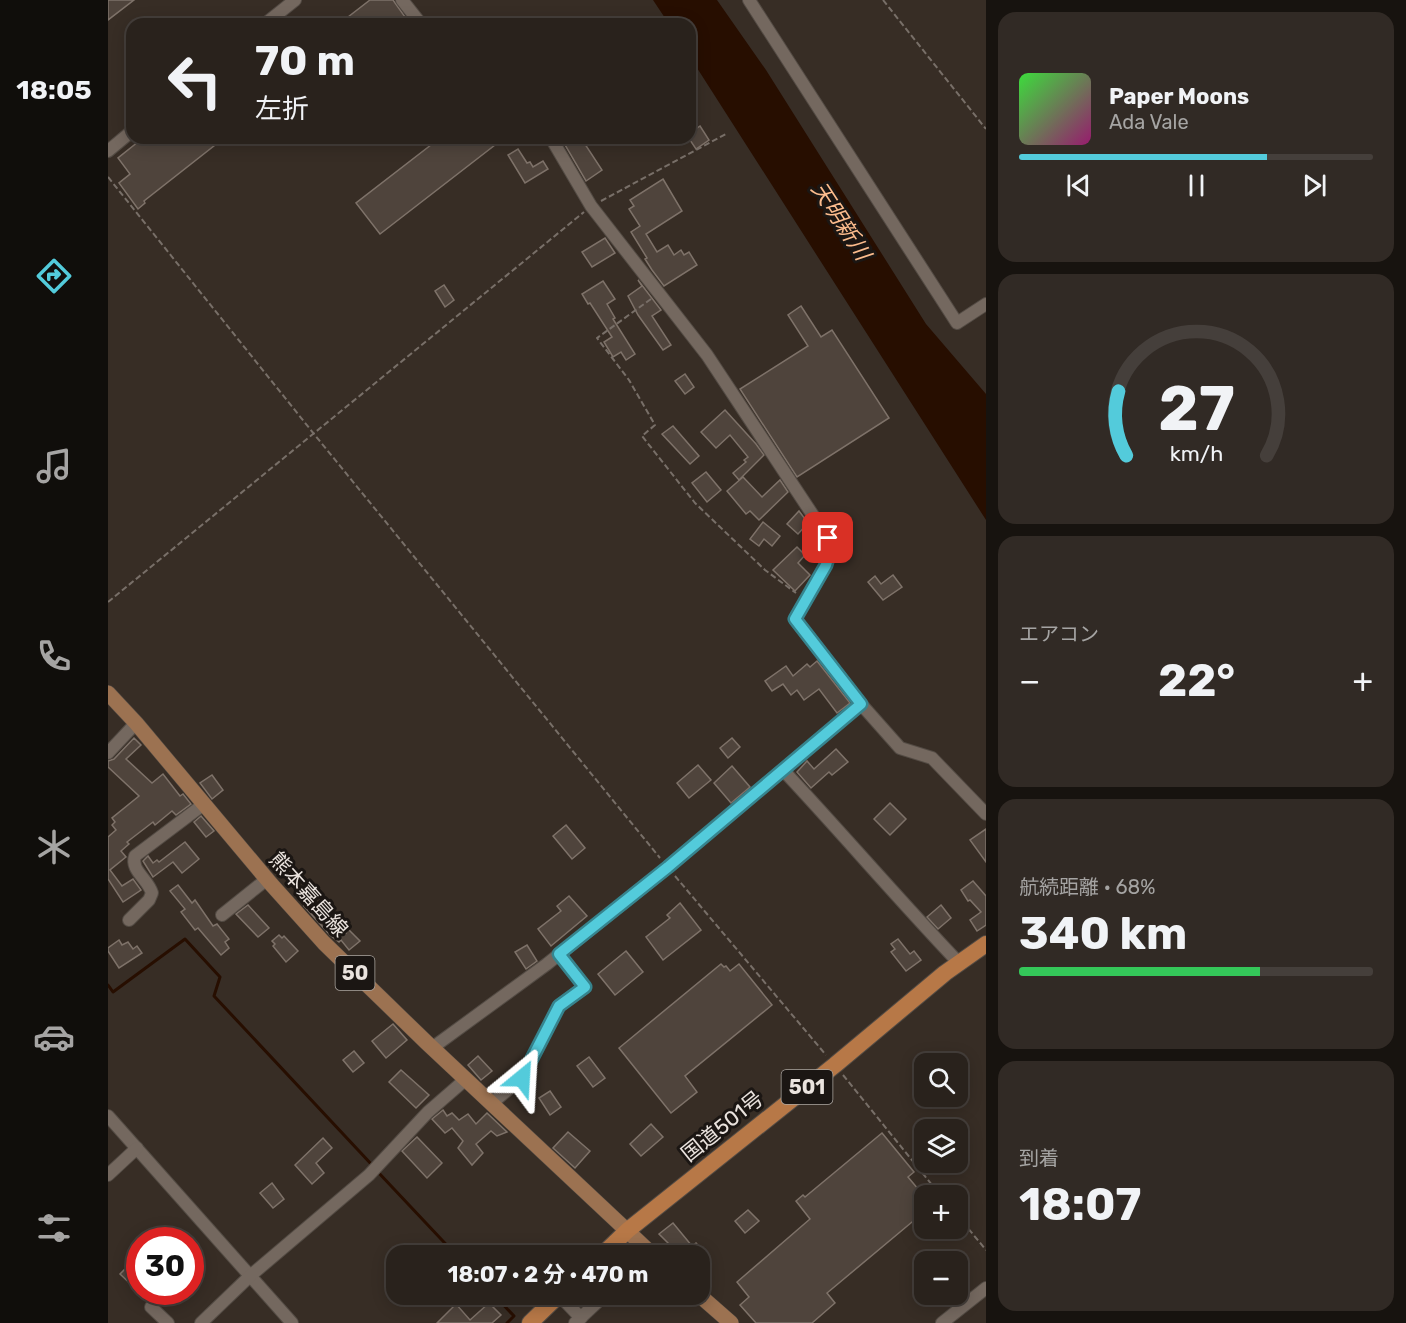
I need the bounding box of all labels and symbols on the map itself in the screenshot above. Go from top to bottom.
water label: 天明新川 [806,177,877,267]
pin [802,512,853,563]
street label: 熊本嘉島線 [265,847,353,941]
road number: 50 [336,956,374,990]
position arrow [490,1046,554,1110]
road number: 501 [782,1070,832,1104]
street label: 国道501号 [676,1086,768,1166]
speed limit sign: 30 [126,1227,204,1305]

